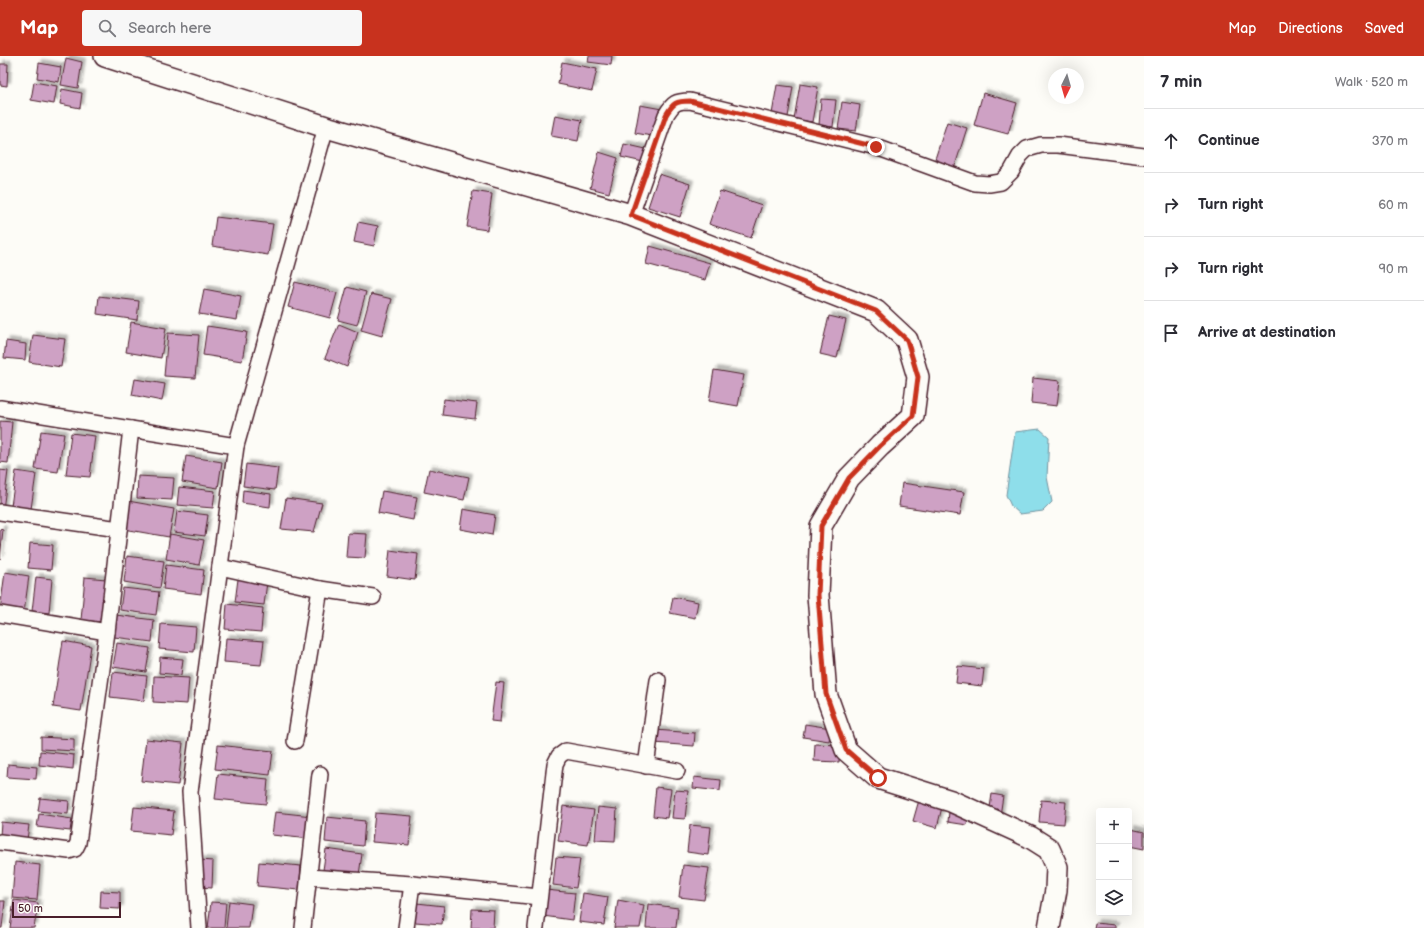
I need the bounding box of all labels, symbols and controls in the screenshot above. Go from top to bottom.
search box [82,10,362,46]
text: Map [20,17,58,40]
icon: search [96,17,118,39]
text: Search here [128,19,211,38]
text: Map [1228,20,1256,37]
text: Directions [1278,20,1343,37]
text: Saved [1365,20,1404,37]
north arrow [1048,68,1084,104]
text: 7 min [1160,72,1202,92]
text: Walk · 520 m [1335,74,1408,90]
icon: ahead [1160,130,1182,152]
text: Continue [1198,131,1260,150]
text: 370 m [1372,133,1408,149]
route end [867,138,885,156]
icon: right [1160,194,1182,216]
text: Turn right [1198,195,1263,214]
text: 60 m [1378,197,1408,213]
icon: right [1160,258,1182,280]
text: Turn right [1198,259,1263,278]
text: 90 m [1379,261,1408,277]
icon: arrive [1160,322,1182,344]
text: Arrive at destination [1198,323,1336,342]
route start [869,769,887,787]
map controls [1096,808,1132,916]
button: + [1096,808,1132,844]
button: − [1096,844,1132,880]
button: layers [1096,880,1132,916]
scale bar [12,900,121,919]
text: 50 m [18,902,43,915]

